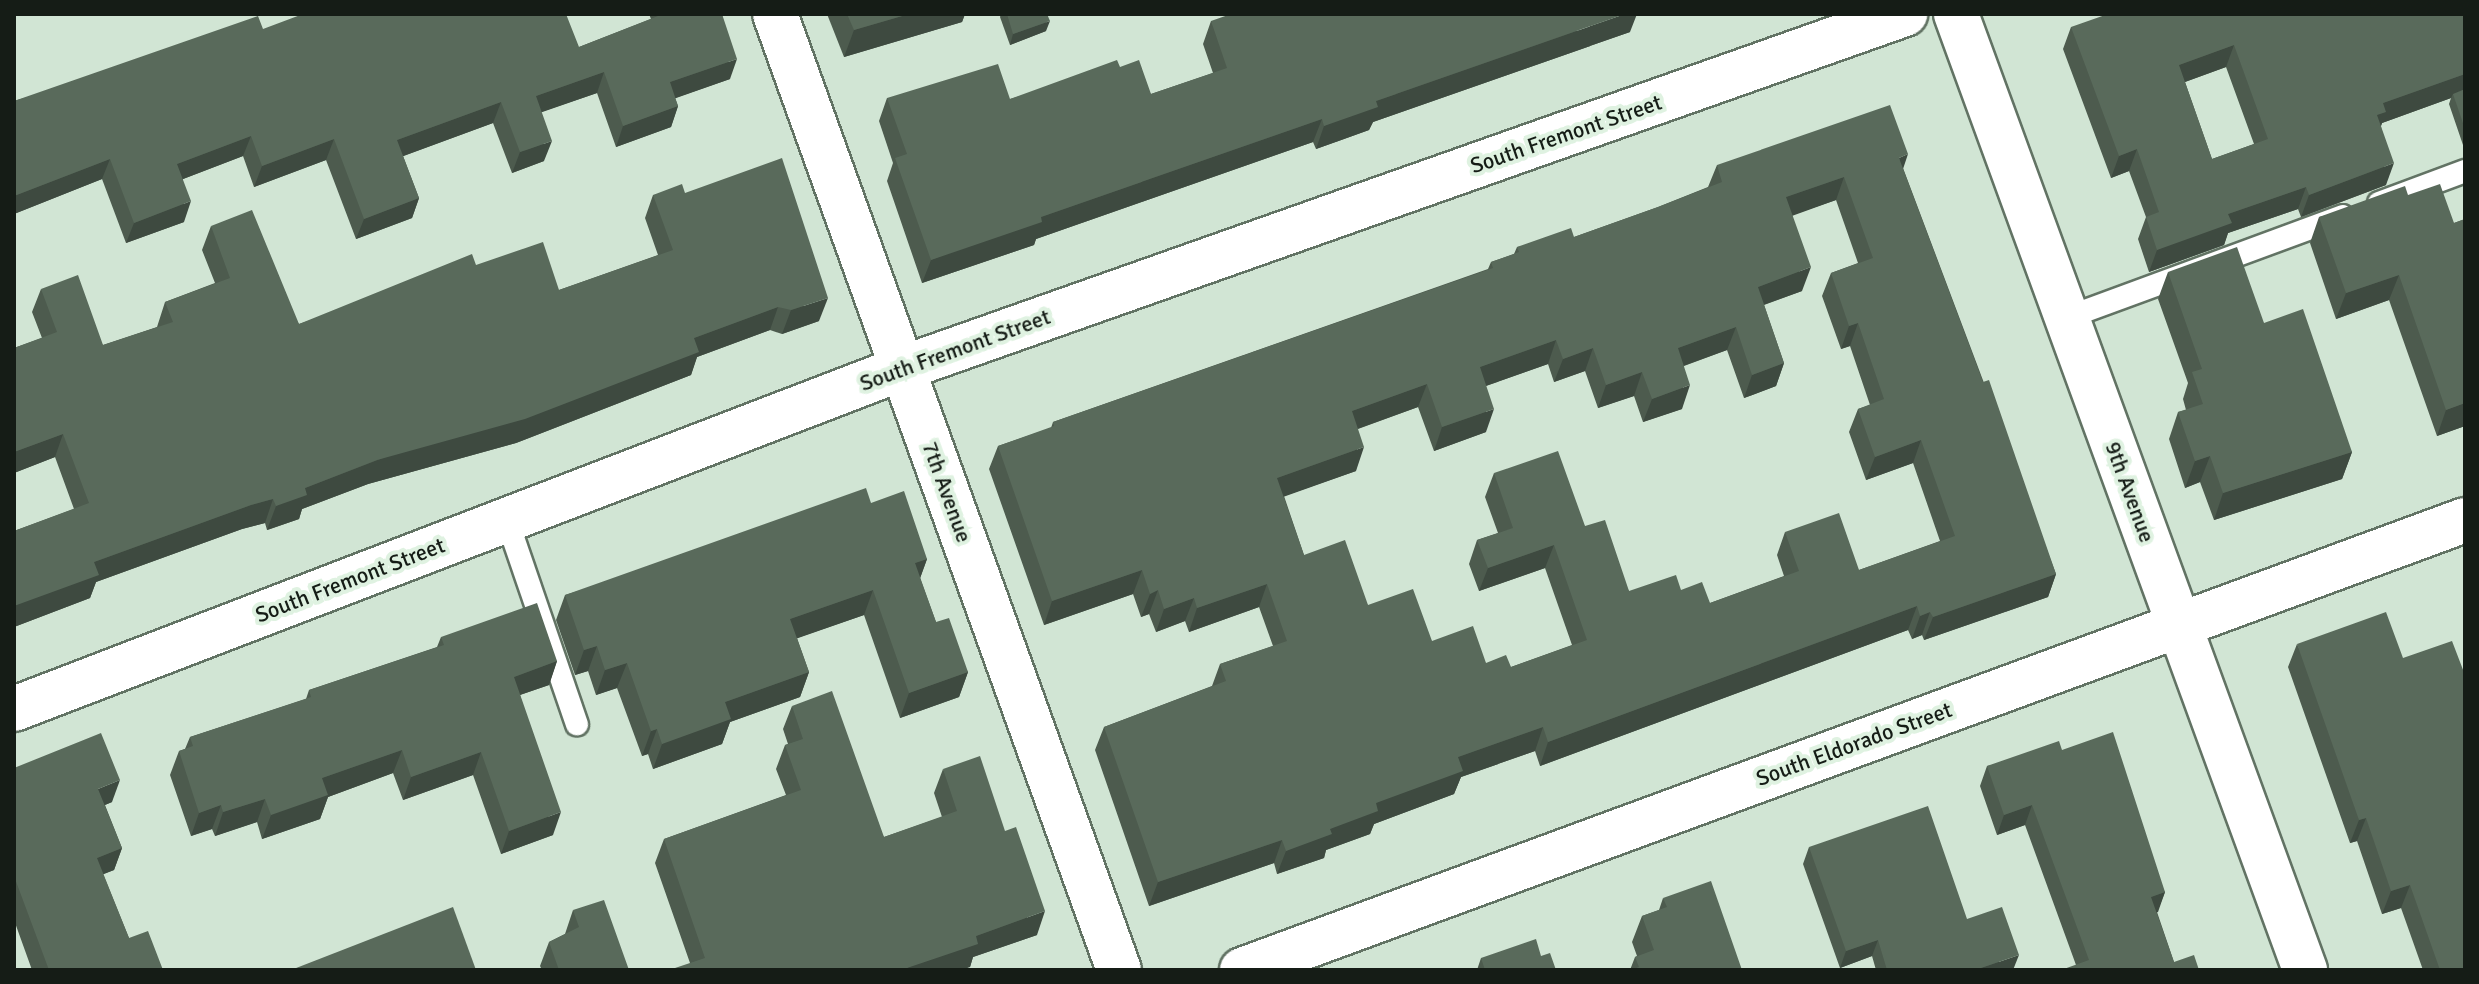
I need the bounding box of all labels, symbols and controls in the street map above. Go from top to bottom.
street label: South Fremont Street [1467,89,1665,179]
street label: South Fremont Street [856,303,1054,397]
street label: 7th Avenue [917,438,977,546]
street label: 9th Avenue [2100,438,2160,546]
street label: South Fremont Street [252,532,448,628]
street label: South Eldorado Street [1753,696,1955,792]

